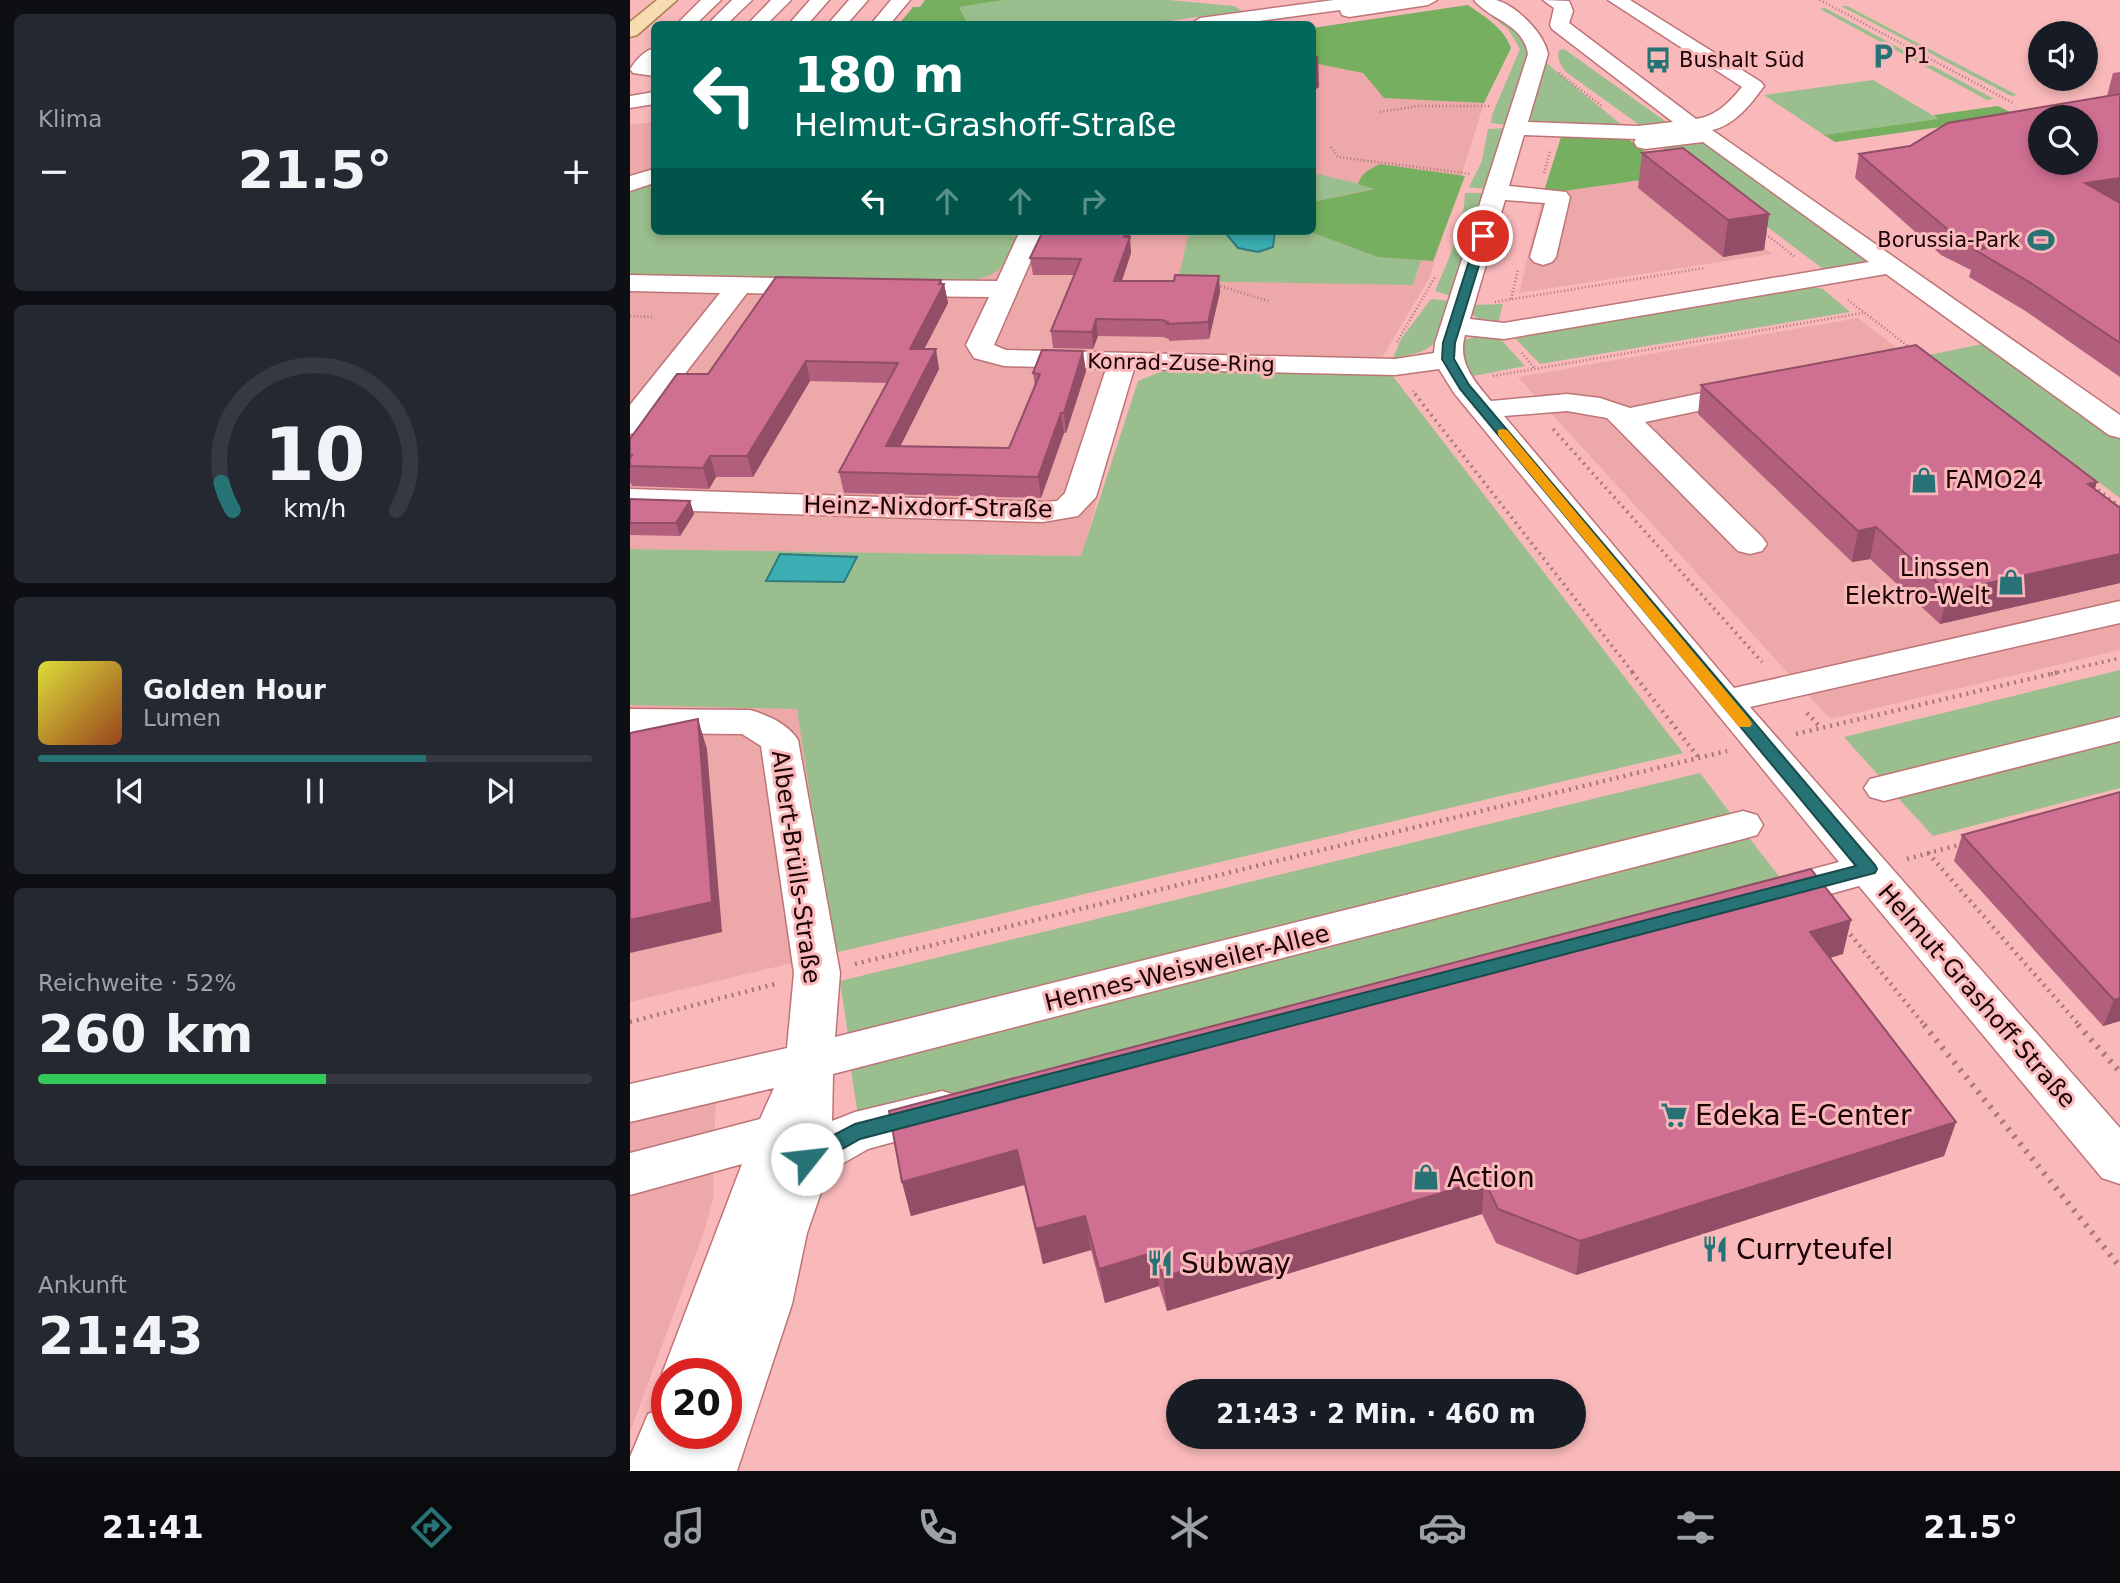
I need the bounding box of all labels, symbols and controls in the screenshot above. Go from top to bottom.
map controls [2028,21,2098,175]
button: sound [2028,21,2098,91]
parking icon: P1 [1868,41,1898,71]
place label: P1 [1904,44,1930,68]
bus stop icon: Bushalt Süd [1643,45,1673,75]
text: 180 m [794,47,964,104]
place label: Bushalt Süd [1679,48,1805,72]
icon: left [679,49,770,140]
button: search [2028,105,2098,175]
text: Klima [38,106,102,132]
text: Helmut-Grashoff-Straße [794,106,1177,144]
text: 21.5° [238,140,392,200]
text: − [38,149,70,193]
text: + [560,149,592,193]
icon: left [855,182,893,220]
icon: ahead [928,182,966,220]
icon: ahead [1001,182,1039,220]
icon: right [1074,182,1112,220]
pin [1453,206,1513,266]
icon: arrive [1464,217,1502,255]
sports icon: Borussia-Park [2026,225,2056,255]
place label: Borussia-Park [1877,228,2021,252]
street label: Konrad-Zuse-Ring [1087,349,1275,377]
text: 10 [264,413,366,498]
shop icon: FAMO24 [1909,465,1939,495]
place label: FAMO24 [1945,466,2043,494]
street label: Heinz-Nixdorf-Straße [803,491,1053,523]
text: km/h [283,494,347,523]
place label: Linssen Elektro-Welt [1845,554,1990,610]
shop icon: Linssen Elektro-Welt [1996,567,2026,597]
text: Golden Hour [143,675,326,705]
text: Lumen [143,705,221,731]
street label: Albert-Brülls-Straße [766,749,826,985]
icon: previous [111,772,149,810]
icon: pause [296,772,334,810]
icon: next [481,772,519,810]
street label: Helmut-Grashoff-Straße [1872,879,2082,1113]
street label: Hennes-Weisweiler-Allee [1042,919,1332,1017]
text: Reichweite · 52% [38,970,236,996]
text: 260 km [38,1004,253,1064]
place label: Edeka E-Center [1695,1099,1912,1132]
supermarket icon: Edeka E-Center [1659,1100,1689,1130]
position arrow [770,1122,844,1196]
place label: Action [1447,1161,1535,1194]
shop icon: Action [1411,1162,1441,1192]
place label: Curryteufel [1736,1233,1893,1266]
restaurant icon: Curryteufel [1700,1234,1730,1264]
place label: Subway [1181,1247,1291,1280]
restaurant icon: Subway [1145,1248,1175,1278]
text: Ankunft [38,1272,127,1298]
text: 21:43 [38,1306,204,1366]
speed limit sign: 20 [651,1358,742,1449]
text: 21:43 · 2 Min. · 460 m [1216,1399,1536,1429]
icon: directions [407,1503,456,1552]
icon: music [660,1503,709,1552]
icon: phone [913,1503,962,1552]
icon: climate [1165,1503,1214,1552]
icon: car [1418,1503,1467,1552]
icon: filters [1671,1503,1720,1552]
text: 21:41 [102,1508,204,1546]
text: 21.5° [1923,1508,2018,1546]

